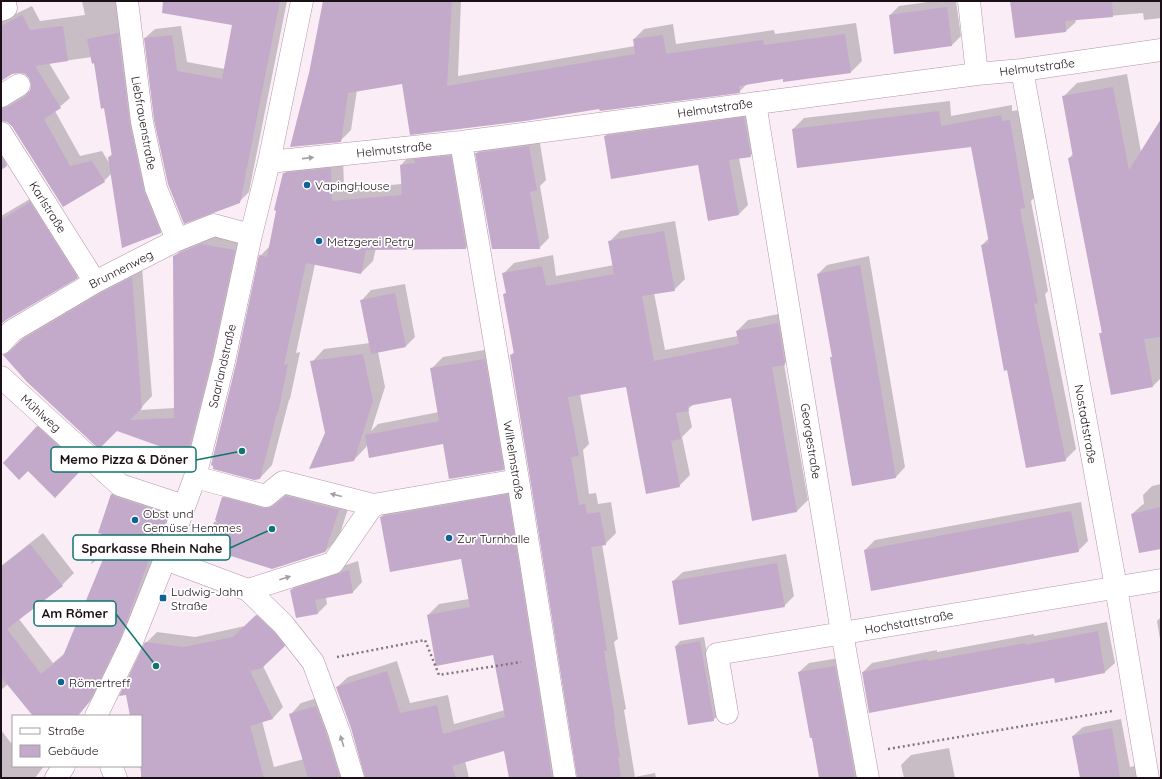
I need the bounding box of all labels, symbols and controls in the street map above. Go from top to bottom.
street label: Helmutstraße [998,55,1076,79]
street label: Liebfrauenstraße [128,75,160,171]
street label: Helmutstraße [676,95,754,121]
street label: Helmutstraße [356,138,433,160]
one-way arrow [302,155,314,161]
street label: Karlstraße [26,178,70,236]
place label: VapingHouse [315,178,390,193]
marker: VapingHouse [302,180,312,190]
place label: Metzgerei Petry [327,234,414,249]
marker: Metzgerei Petry [314,236,324,246]
street label: Brunnenweg [86,246,156,292]
street label: Saarlandstraße [205,322,239,409]
street label: Nostadtstraße [1072,383,1100,465]
street label: Mühlweg [18,391,64,435]
street label: Georgestraße [798,402,824,480]
street label: Wilhelmstraße [500,419,528,501]
callout: Memo Pizza & Döner [51,447,196,472]
text: Memo Pizza & Döner [60,451,189,467]
one-way arrow [329,492,341,498]
place label: Obst und Gemüse Hemmes [143,506,242,535]
marker: Obst und Gemüse Hemmes [130,515,140,525]
place label: Zur Turnhalle [457,531,530,546]
marker: Zur Turnhalle [444,533,454,543]
callout: Sparkasse Rhein Nahe [73,535,230,560]
text: Sparkasse Rhein Nahe [82,540,223,556]
one-way arrow [279,575,291,581]
place label: Ludwig-Jahn Straße [171,584,243,613]
marker: Ludwig-Jahn Straße [158,593,168,603]
callout: Am Römer [34,601,116,626]
text: Am Römer [42,605,108,621]
street label: Hochstattstraße [863,607,955,637]
place label: Römertreff [69,675,131,690]
marker: Römertreff [56,677,66,687]
legend [12,715,142,767]
text: Straße [48,723,85,738]
one-way arrow [339,734,345,746]
text: Gebäude [48,743,99,758]

